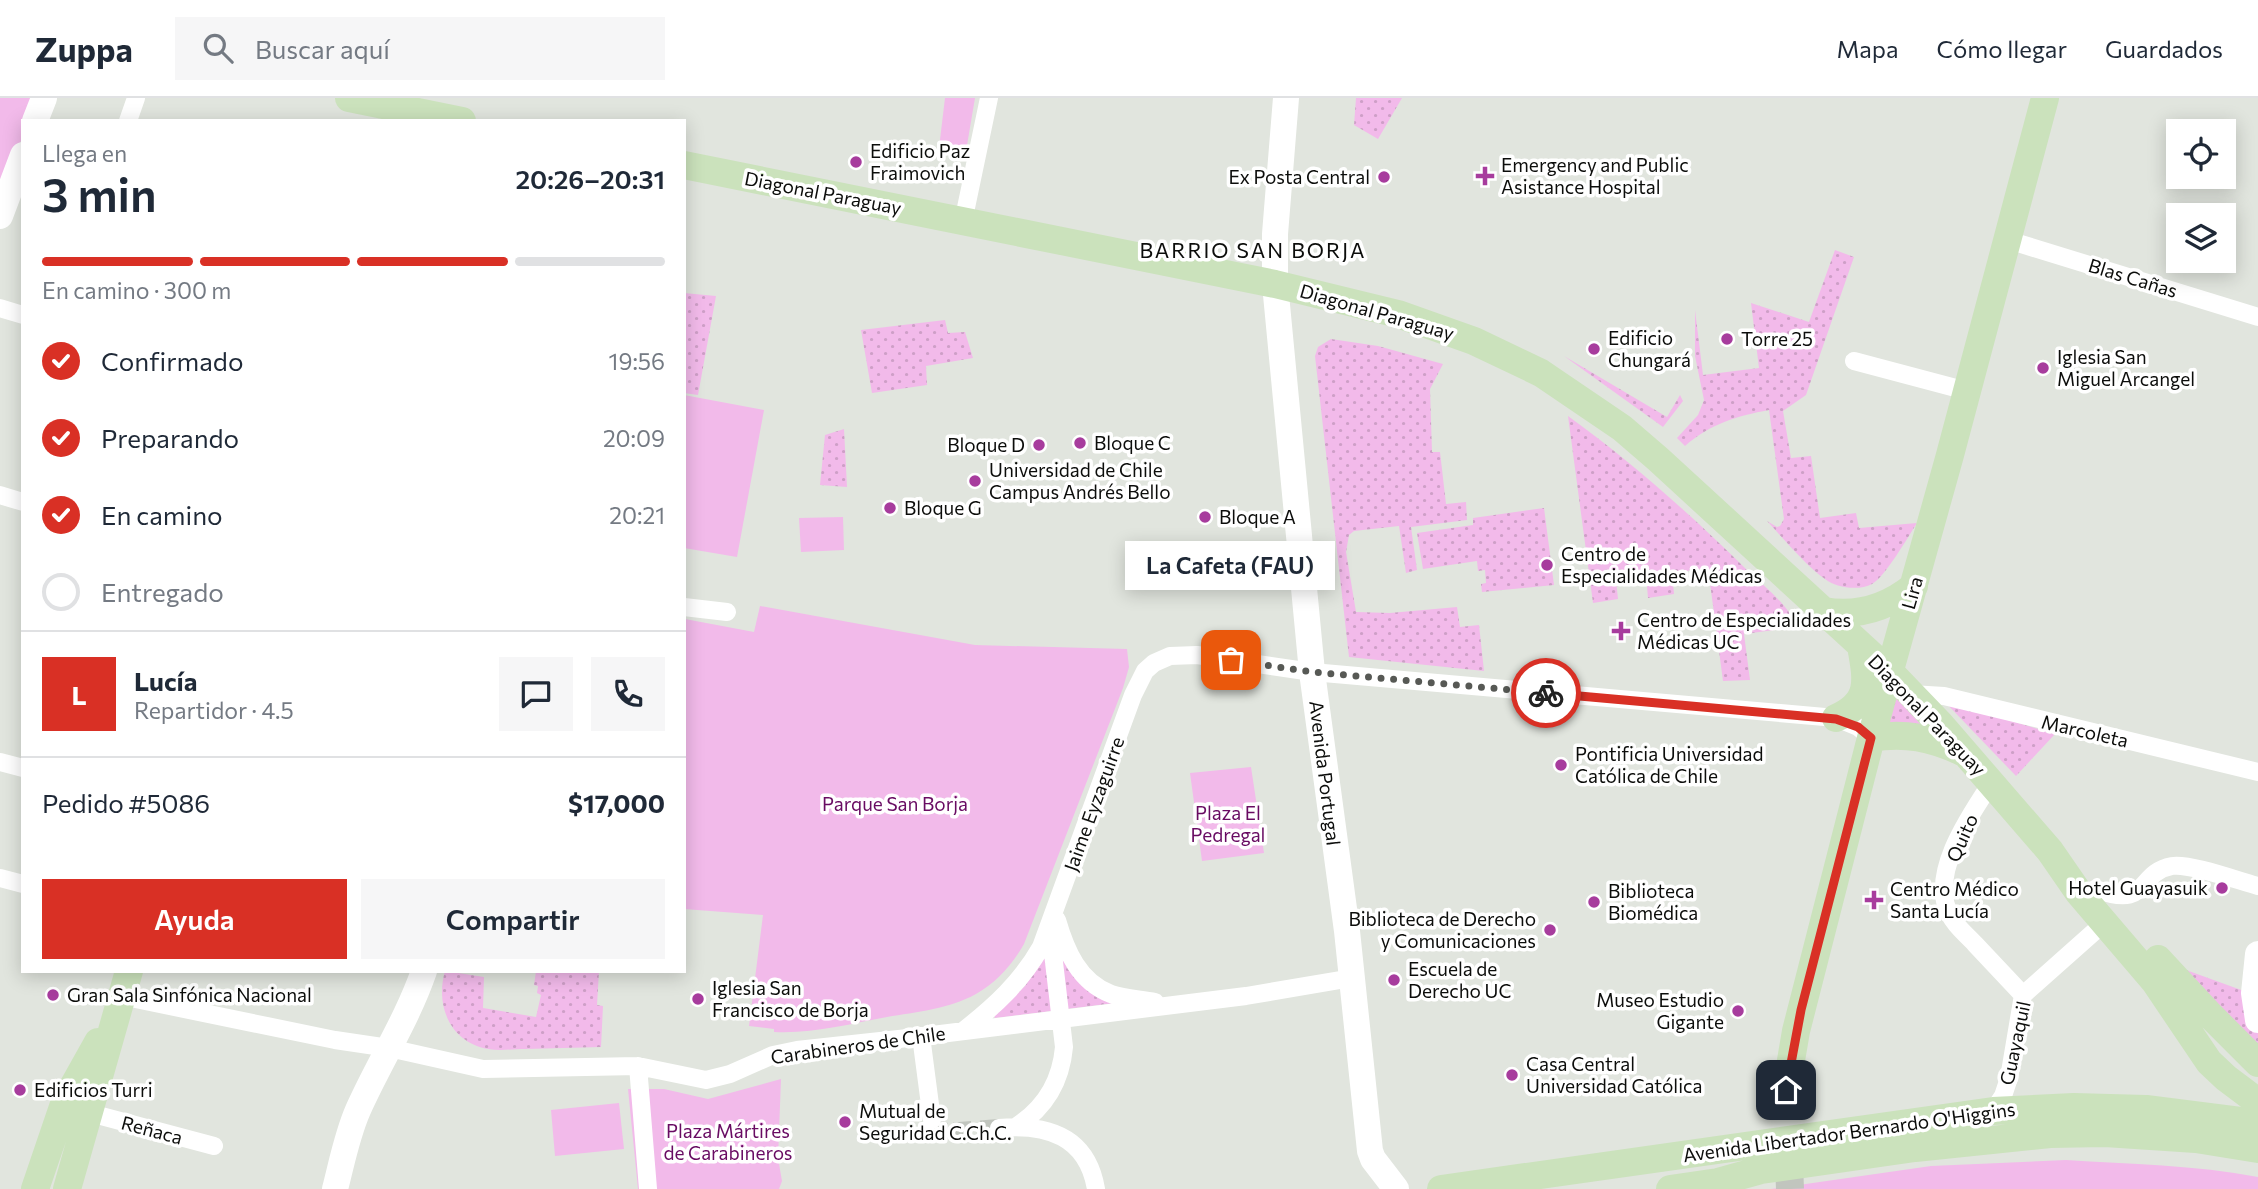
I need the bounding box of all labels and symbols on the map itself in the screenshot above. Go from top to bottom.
place label: Edificio Paz Fraimovich [870,139,970,184]
place label: Emergency and Public Asistance Hospital [1501,153,1689,198]
marker: Edificio Paz Fraimovich [848,154,864,170]
place label: Ex Posta Central [1228,165,1370,188]
street label: Diagonal Paraguay [743,166,904,219]
marker: Emergency and Public Asistance Hospital [1475,166,1495,186]
marker: Ex Posta Central [1376,169,1392,185]
district label: BARRIO SAN BORJA [1139,237,1367,262]
street label: Blas Cañas [2086,253,2180,302]
street label: Diagonal Paraguay [1297,279,1457,345]
place label: Edificio Chungará [1608,326,1691,371]
place label: Torre 25 [1741,327,1813,350]
marker: Torre 25 [1719,331,1735,347]
marker: Edificio Chungará [1586,341,1602,357]
place label: Iglesia San Miguel Arcangel [2057,345,2195,390]
marker: Iglesia San Miguel Arcangel [2035,360,2051,376]
place label: Bloque C [1094,431,1171,454]
place label: Bloque D [947,433,1025,456]
marker: Bloque C [1072,435,1088,451]
marker: Bloque D [1031,437,1047,453]
place label: Universidad de Chile Campus Andrés Bello [989,458,1171,503]
marker: Universidad de Chile Campus Andrés Bello [967,473,983,489]
place label: Bloque G [904,496,982,519]
marker: Bloque G [882,500,898,516]
place label: Bloque A [1219,505,1296,528]
marker: Bloque A [1197,509,1213,525]
callout: La Cafeta (FAU) [1126,541,1336,590]
place label: Centro de Especialidades Médicas [1561,542,1762,587]
marker: Centro de Especialidades Médicas [1539,557,1555,573]
street label: Lira [1896,574,1927,612]
place label: Centro de Especialidades Médicas UC [1637,608,1851,653]
marker: Centro de Especialidades Médicas UC [1611,621,1631,641]
pin [1201,630,1261,690]
street label: Diagonal Paraguay [1864,649,1991,780]
courier [1511,658,1581,728]
street label: Avenida Portugal [1305,699,1346,847]
street label: Marcoleta [2039,709,2131,752]
street label: Jaime Eyzaguirre [1059,733,1129,874]
place label: Pontificia Universidad Católica de Chile [1575,742,1764,787]
marker: Pontificia Universidad Católica de Chile [1553,757,1569,773]
park label: Parque San Borja [822,792,968,815]
park label: Plaza El Pedregal [1191,801,1265,846]
street label: Quito [1941,810,1982,865]
place label: Hotel Guayasuik [2068,876,2208,899]
place label: Centro Médico Santa Lucía [1890,877,2019,922]
place label: Biblioteca Biomédica [1608,879,1698,924]
marker: Hotel Guayasuik [2214,880,2230,896]
marker: Centro Médico Santa Lucía [1864,890,1884,910]
marker: Biblioteca Biomédica [1586,894,1602,910]
place label: Biblioteca de Derecho y Comunicaciones [1348,907,1536,952]
marker: Biblioteca de Derecho y Comunicaciones [1542,922,1558,938]
place label: Escuela de Derecho UC [1408,957,1511,1002]
marker: Escuela de Derecho UC [1386,972,1402,988]
place label: Iglesia San Francisco de Borja [712,976,869,1021]
place label: Gran Sala Sinfónica Nacional [67,983,312,1006]
marker: Gran Sala Sinfónica Nacional [45,987,61,1003]
place label: Museo Estudio Gigante [1596,988,1724,1033]
marker: Iglesia San Francisco de Borja [690,991,706,1007]
street label: Guayaquil [1994,999,2035,1087]
marker: Museo Estudio Gigante [1730,1003,1746,1019]
street label: Carabineros de Chile [769,1021,947,1068]
place label: Casa Central Universidad Católica [1526,1052,1702,1097]
pin [1756,1060,1816,1120]
marker: Casa Central Universidad Católica [1504,1067,1520,1083]
place label: Edificios Turri [34,1078,153,1101]
marker: Edificios Turri [12,1082,28,1098]
street label: Avenida Libertador Bernardo O'Higgins [1681,1097,2017,1166]
place label: Mutual de Seguridad C.Ch.C. [859,1099,1011,1144]
street label: Reñaca [119,1110,185,1149]
marker: Mutual de Seguridad C.Ch.C. [837,1114,853,1130]
park label: Plaza Mártires de Carabineros [663,1119,793,1164]

